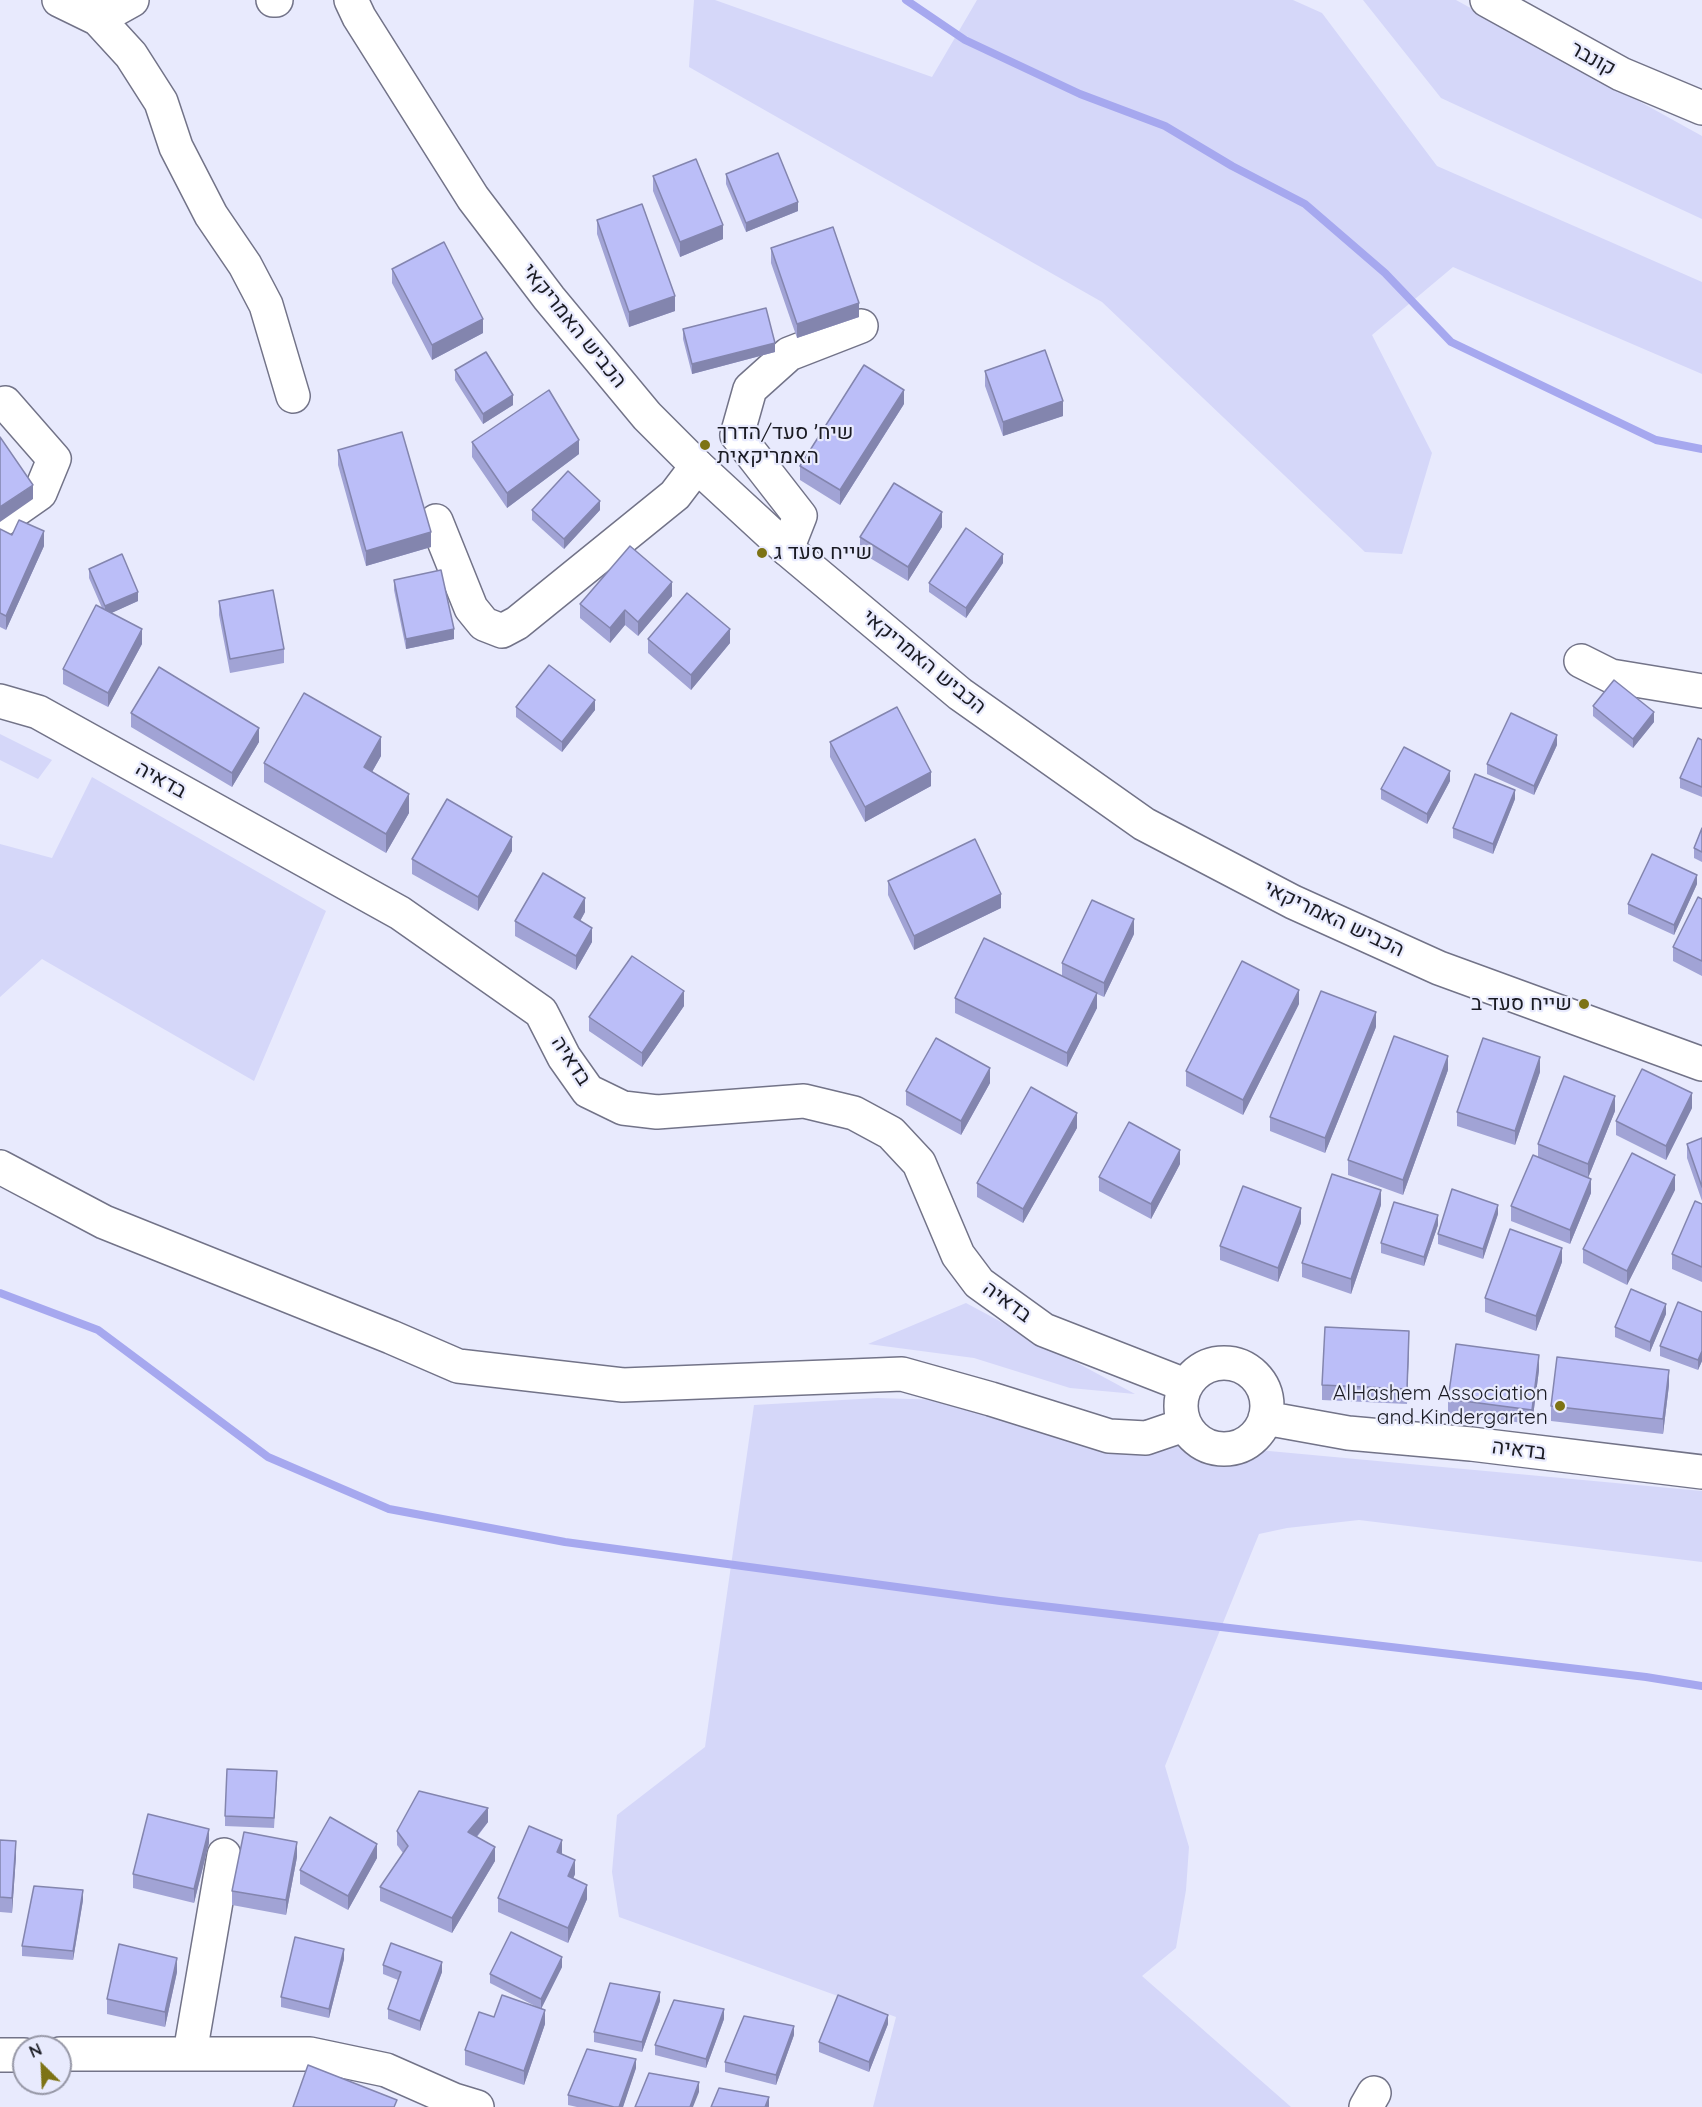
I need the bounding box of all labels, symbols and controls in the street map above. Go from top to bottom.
street label: קונבר [1566,36,1620,82]
street label: הכביש האמריקאי [516,259,632,393]
place label: שיח׳ סעד/הדרך האמריקאית [717,420,853,470]
marker: שיח׳ סעד/הדרך האמריקאית [698,438,712,452]
place label: שייח סעד ג [774,540,872,566]
marker: שייח סעד ג [755,546,769,560]
street label: הכביש האמריקאי [857,604,991,720]
street label: בדאיה [131,756,191,804]
street label: הכביש האמריקאי [1260,875,1408,963]
place label: שייח סעד ב [1471,991,1572,1017]
marker: שייח סעד ב [1577,997,1591,1011]
street label: בדאיה [546,1031,596,1091]
street label: בדאיה [978,1276,1036,1328]
place label: AlHashem Association and Kindergarten [1333,1381,1548,1431]
marker: AlHashem Association and Kindergarten [1553,1399,1567,1413]
street label: בדאיה [1491,1434,1547,1466]
north arrow [12,2035,72,2095]
text: N [26,2039,45,2062]

